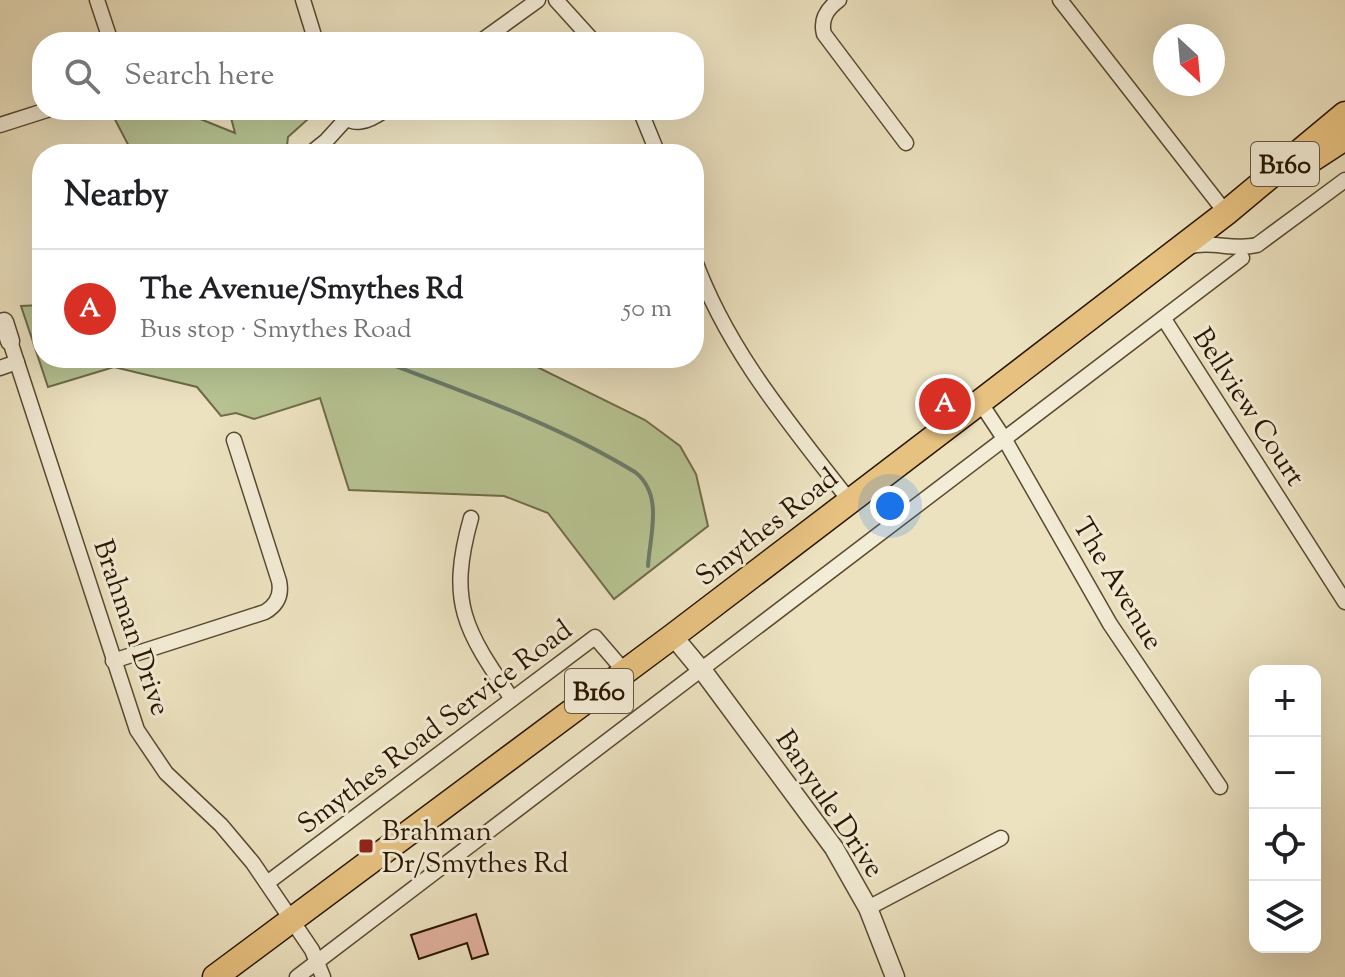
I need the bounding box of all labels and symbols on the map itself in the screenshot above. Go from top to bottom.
north arrow [1153,24,1225,96]
road number: B160 [1251,142,1319,186]
street label: Bellview Court [1181,321,1314,495]
pin: A [919,374,971,434]
street label: Smythes Road [688,460,848,597]
your location [870,486,910,526]
street label: The Avenue [1061,511,1172,658]
street label: Brahman Drive [81,535,179,721]
street label: Smythes Road Service Road [290,612,582,845]
road number: B160 [565,669,633,713]
street label: Banyule Drive [764,723,893,886]
place label: Brahman Dr/Smythes Rd [382,813,569,885]
marker: Brahman Dr/Smythes Rd [357,837,375,855]

